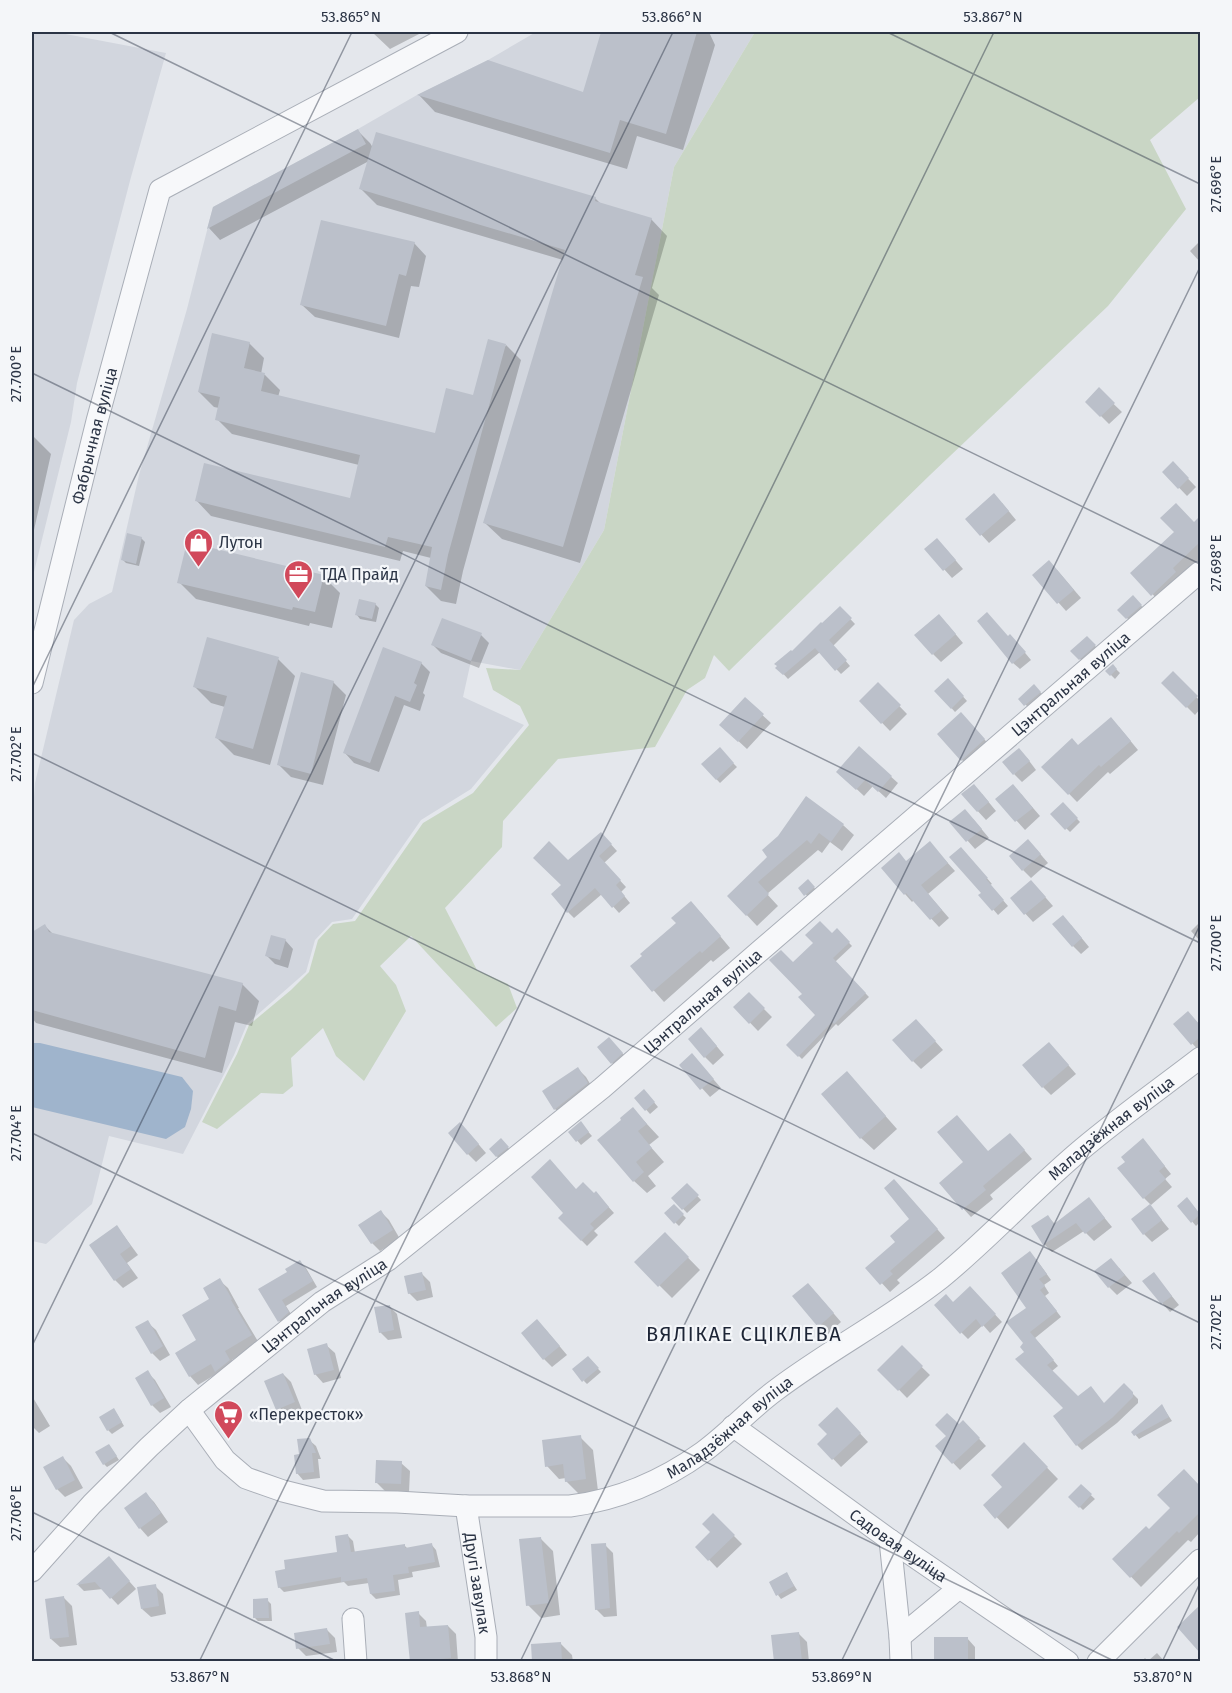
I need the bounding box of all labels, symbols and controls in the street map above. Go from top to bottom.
text: 53.865°N [321,8,381,26]
text: 53.866°N [642,8,702,26]
text: 53.867°N [963,8,1023,26]
text: 27.696°E [1207,156,1225,212]
text: 27.700°E [7,346,25,402]
street label: Фабрычная вуліца [67,365,121,506]
shop icon: Лутон [182,526,214,568]
place label: Лутон [219,533,263,552]
text: 27.698°E [1207,534,1225,592]
office icon: ТДА Прайд [283,558,315,600]
place label: ТДА Прайд [320,565,398,584]
street label: Цэнтральная вуліца [1007,627,1134,740]
text: 27.702°E [7,726,25,782]
text: 27.700°E [1207,915,1225,971]
street label: Цэнтральная вуліца [639,944,765,1057]
street label: Маладзёжная вуліца [1044,1072,1178,1184]
text: 27.704°E [7,1105,25,1161]
street label: Цэнтральная вуліца [257,1254,390,1357]
text: 27.702°E [1207,1294,1225,1350]
district label: ВЯЛІКАЕ СЦІКЛЕВА [646,1322,842,1346]
street label: Маладзёжная вуліца [663,1372,796,1482]
supermarket icon: «Перекресток» [212,1398,244,1440]
place label: «Перекресток» [249,1405,364,1424]
text: 27.706°E [7,1485,25,1541]
street label: Садовая вуліца [846,1504,951,1586]
street label: Другі завулак [461,1530,495,1636]
text: 53.867°N [170,1668,230,1686]
text: 53.868°N [490,1668,552,1686]
text: 53.869°N [812,1668,872,1686]
text: 53.870°N [1133,1668,1193,1686]

